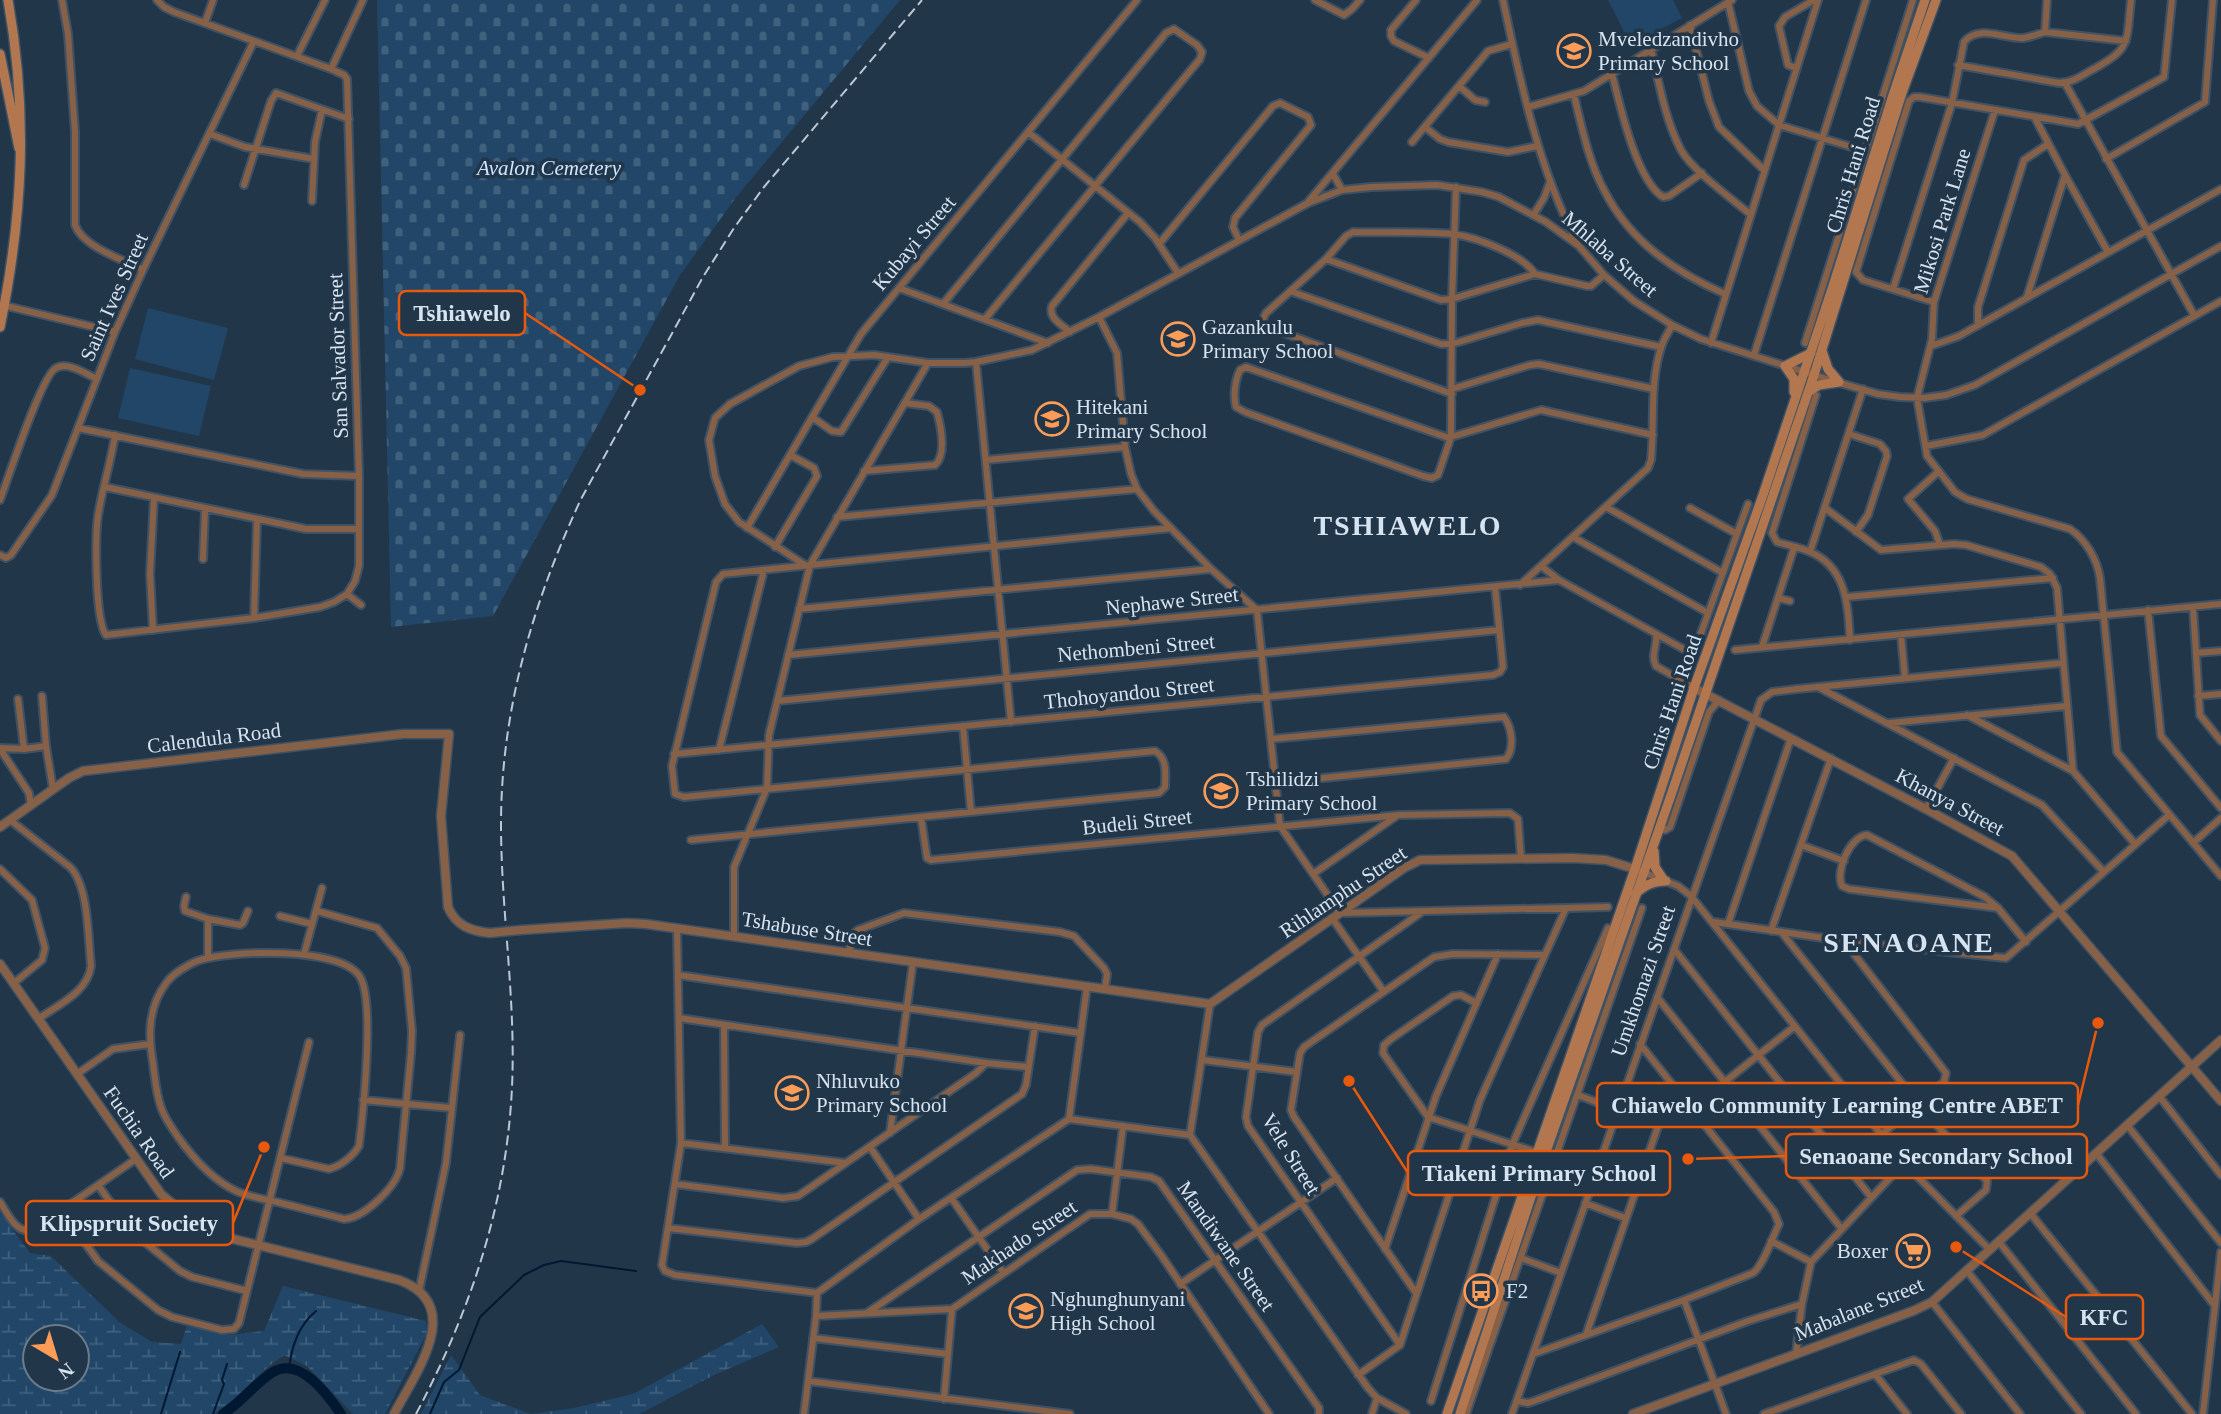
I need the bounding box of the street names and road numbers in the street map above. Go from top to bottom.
street label: Chris Hani Road [1821,94,1885,236]
street label: Mikosi Park Lane [1909,146,1975,296]
street label: Kubayi Street [868,191,961,295]
street label: Mhlaba Street [1557,206,1663,302]
street label: Saint Ives Street [75,229,153,365]
street label: San Salvador Street [323,273,353,439]
street label: Nephawe Street [1104,582,1240,620]
street label: Nethombeni Street [1056,629,1216,667]
street label: Chris Hani Road [1638,631,1706,773]
street label: Thohoyandou Street [1043,672,1215,714]
street label: Calendula Road [146,718,283,758]
street label: Khanya Street [1892,763,2009,841]
street label: Budeli Street [1081,804,1193,840]
street label: Rihlamphu Street [1275,841,1411,943]
street label: Umkhomazi Street [1606,902,1680,1060]
street label: Tshabuse Street [740,907,874,951]
street label: Fuchia Road [99,1081,180,1183]
street label: Vele Street [1257,1109,1326,1199]
street label: Mandiwane Street [1172,1176,1280,1316]
street label: Makhado Street [957,1195,1081,1289]
street label: Mabalane Street [1791,1272,1927,1346]

